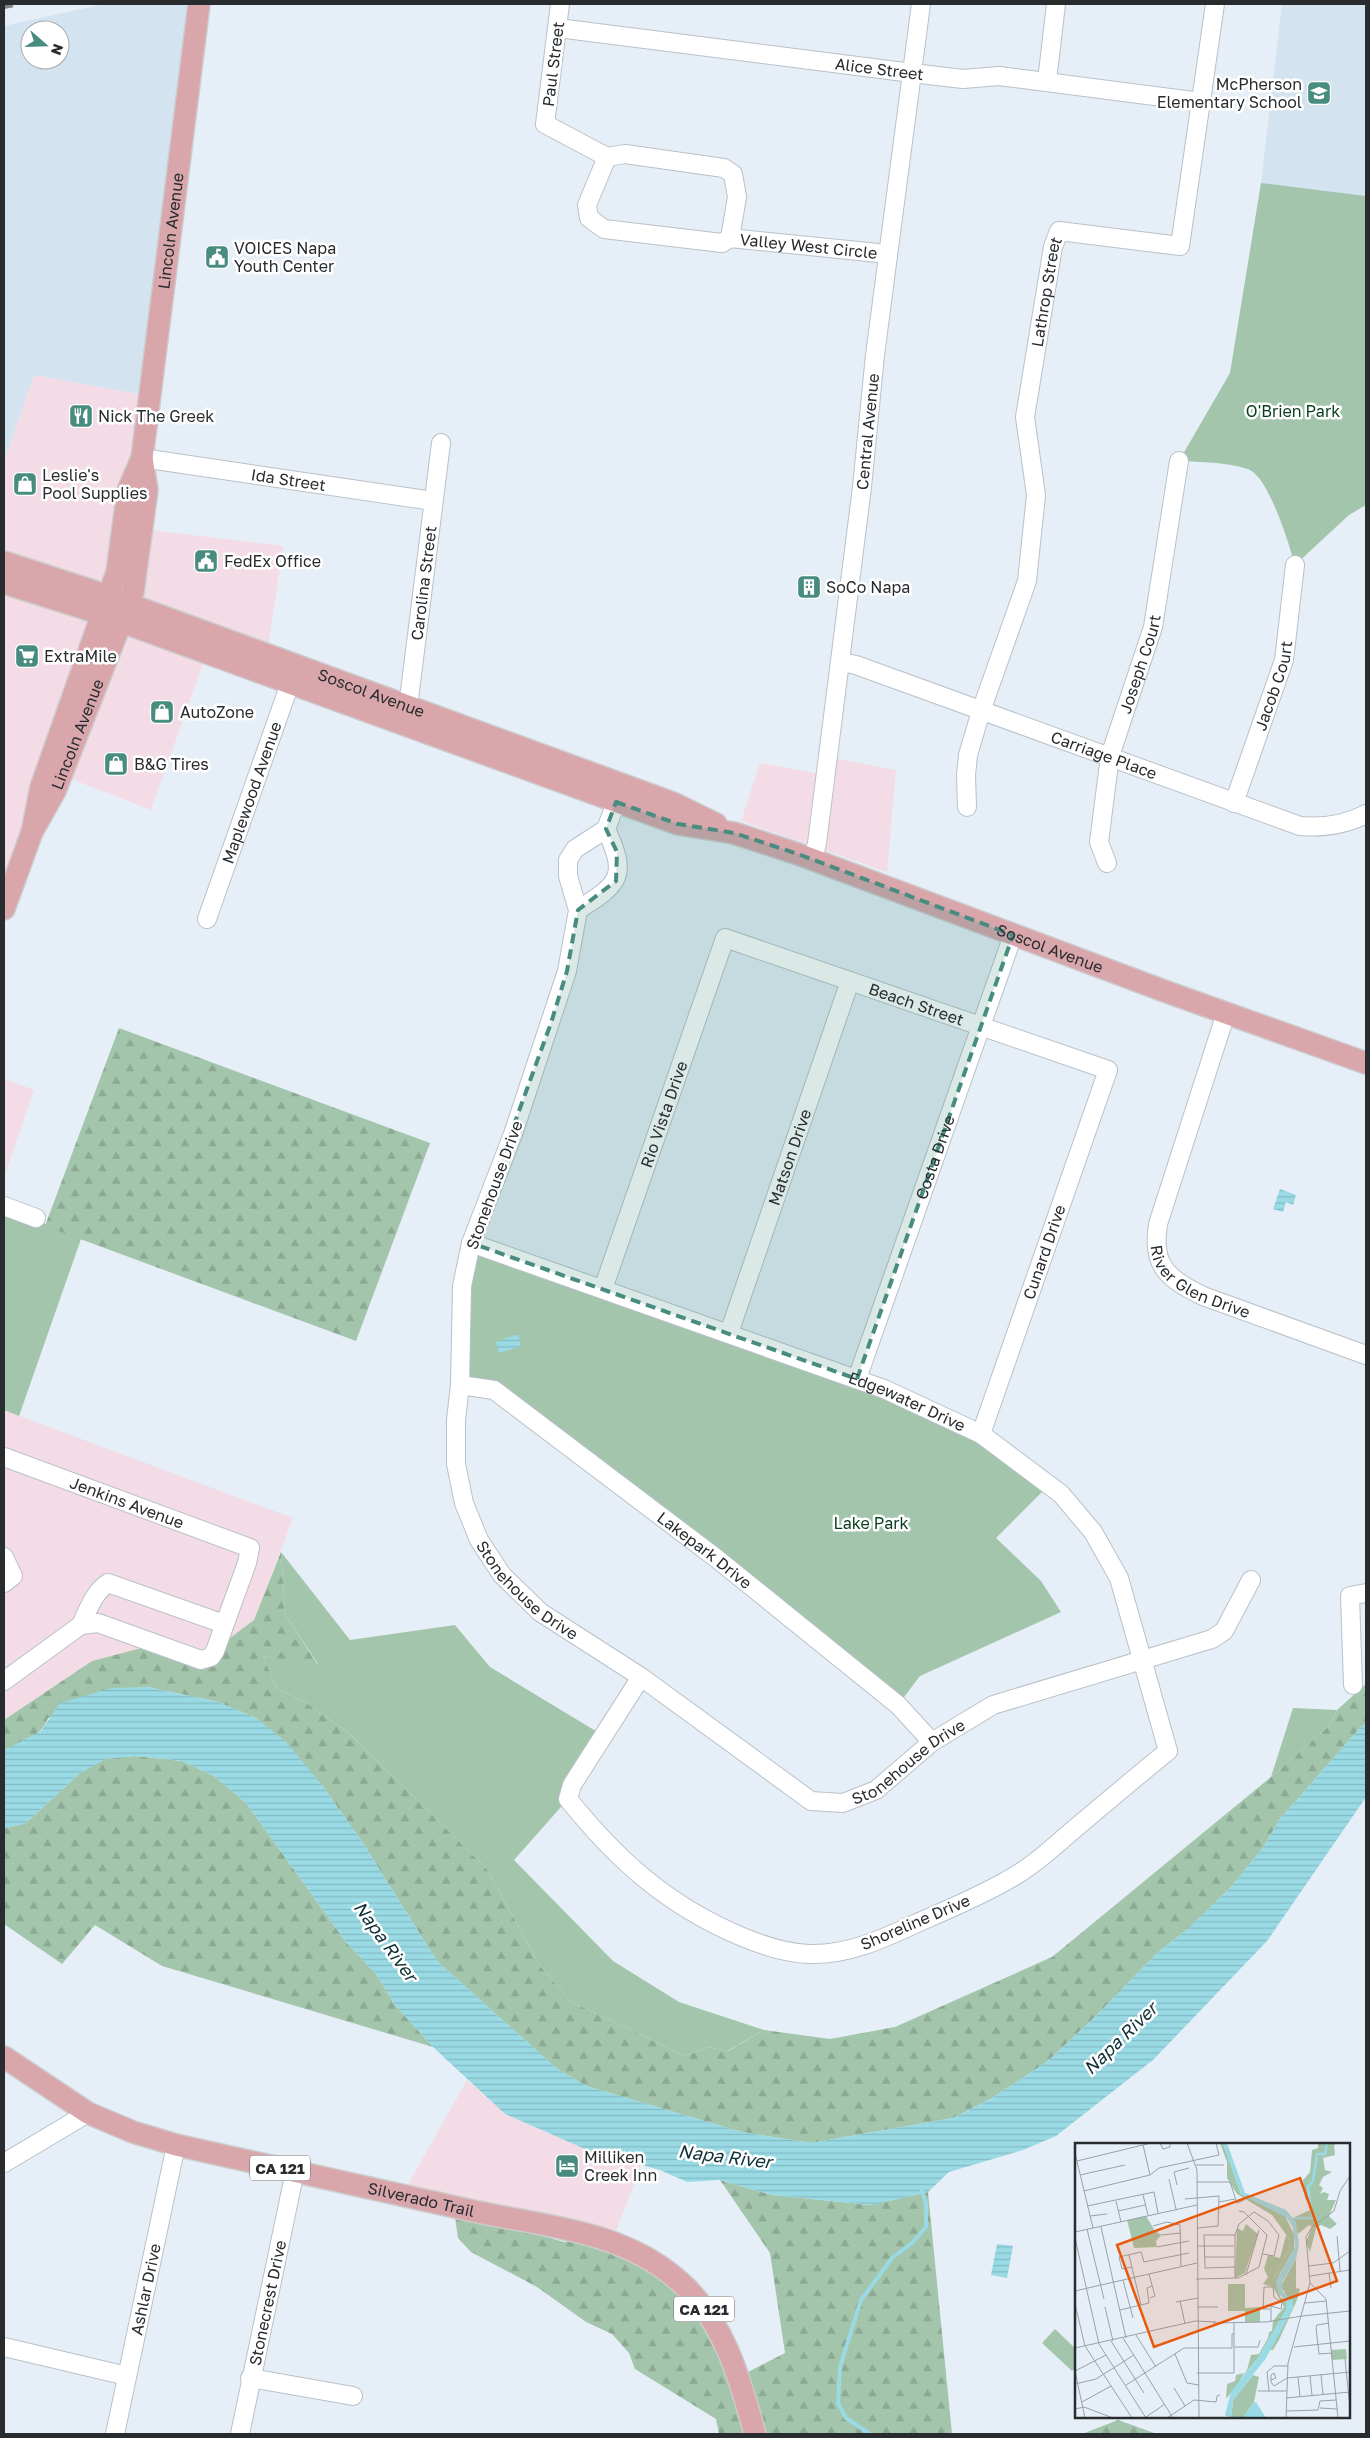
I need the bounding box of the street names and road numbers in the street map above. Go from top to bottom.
street label: Paul Street [538,20,568,108]
street label: Alice Street [834,53,925,84]
street label: Lincoln Avenue [153,172,188,290]
street label: Valley West Circle [739,229,878,263]
street label: Lathrop Street [1027,234,1066,348]
street label: Central Avenue [852,372,883,491]
street label: Ida Street [250,464,327,495]
street label: Carolina Street [406,525,441,642]
street label: Joseph Court [1115,613,1165,716]
street label: Jacob Court [1250,640,1296,733]
street label: Soscol Avenue [315,664,428,721]
street label: Lincoln Avenue [47,676,108,792]
street label: Maplewood Avenue [217,719,286,866]
street label: Carriage Place [1048,726,1160,783]
street label: Soscol Avenue [994,919,1106,977]
street label: Beach Street [866,978,966,1030]
street label: Rio Vista Drive [636,1058,691,1170]
street label: Matson Drive [764,1106,815,1208]
street label: Costa Drive [911,1112,959,1202]
street label: Stonehouse Drive [461,1118,527,1252]
street label: Cunard Drive [1018,1202,1070,1302]
street label: River Glen Drive [1146,1244,1253,1322]
street label: Edgewater Drive [846,1367,969,1435]
street label: Jenkins Avenue [67,1472,187,1533]
street label: Lakepark Drive [653,1507,756,1593]
street label: Stonehouse Drive [472,1537,582,1644]
street label: Stonehouse Drive [849,1715,968,1809]
street label: Shoreline Drive [857,1890,973,1954]
road number: CA 121 [250,2156,310,2180]
street label: Silverado Trail [366,2178,477,2221]
street label: Stonecrest Drive [245,2238,290,2367]
street label: Ashlar Drive [126,2242,165,2337]
road number: CA 121 [674,2296,734,2322]

